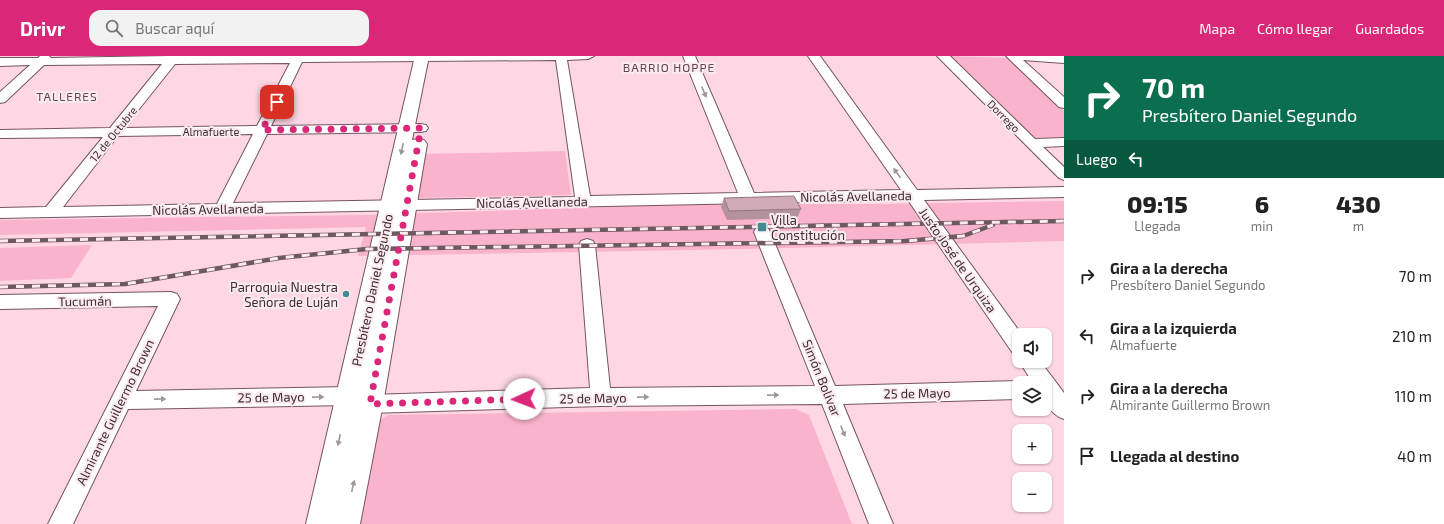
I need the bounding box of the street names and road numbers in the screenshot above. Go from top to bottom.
street label: Dorrego [985,97,1023,135]
street label: 12 de Octubre [87,104,139,164]
street label: Almafuerte [183,125,239,138]
street label: Nicolás Avellaneda [800,187,912,205]
street label: Nicolás Avellaneda [476,193,588,211]
street label: Nicolás Avellaneda [152,200,264,218]
street label: Justo José de Urquiza [916,204,1000,316]
street label: Presbítero Daniel Segundo [348,212,396,368]
street label: Tucumán [58,293,112,309]
street label: Almirante Guillermo Brown [73,336,157,488]
street label: Simón Bolívar [799,337,845,419]
street label: 25 de Mayo [883,384,951,402]
street label: 25 de Mayo [237,388,305,406]
street label: 25 de Mayo [559,389,627,407]

